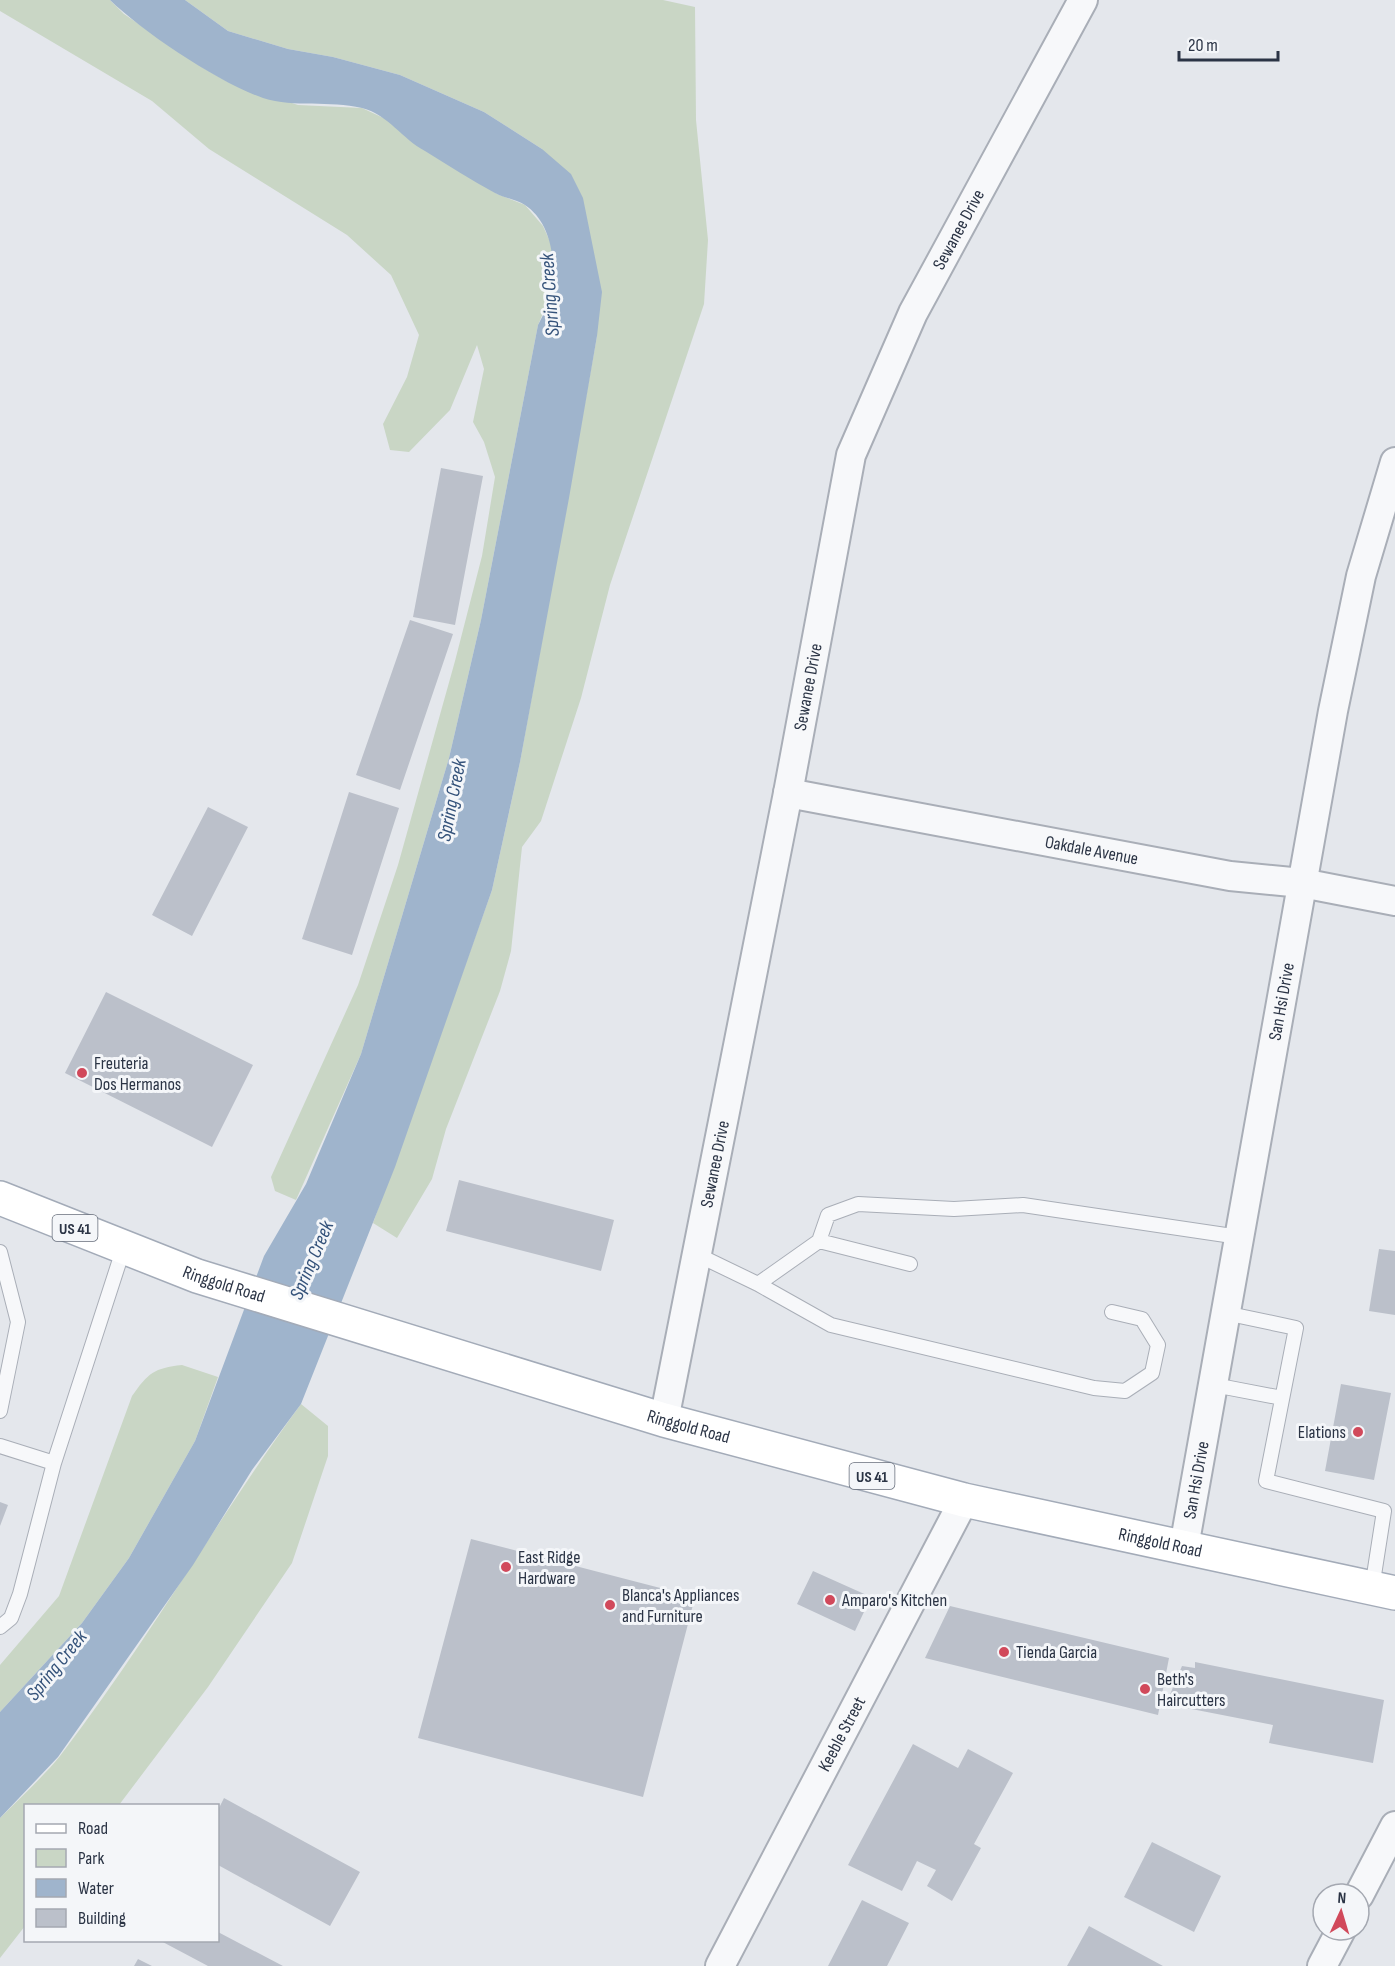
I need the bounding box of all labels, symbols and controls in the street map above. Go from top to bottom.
scale bar [1179,24,1278,62]
text: 20 m [1188,35,1218,56]
street label: Sewanee Drive [929,186,989,273]
water label: Spring Creek [535,252,565,337]
street label: Sewanee Drive [790,642,827,732]
water label: Spring Creek [432,757,472,843]
street label: Oakdale Avenue [1043,832,1140,870]
street label: San Hsi Drive [1264,961,1299,1042]
place label: Freuteria Dos Hermanos [94,1053,181,1095]
marker: Freuteria Dos Hermanos [75,1066,89,1080]
street label: Sewanee Drive [696,1119,734,1209]
road number: US 41 [52,1215,98,1241]
water label: Spring Creek [285,1217,339,1303]
street label: Ringgold Road [180,1261,267,1307]
street label: Ringgold Road [644,1405,732,1448]
place label: Elations [1298,1422,1346,1443]
marker: Elations [1351,1425,1365,1439]
street label: San Hsi Drive [1179,1440,1214,1521]
road number: US 41 [850,1463,894,1489]
street label: Ringgold Road [1117,1524,1204,1562]
place label: East Ridge Hardware [518,1547,580,1589]
marker: East Ridge Hardware [499,1560,513,1574]
place label: Blanca's Appliances and Furniture [622,1585,740,1627]
place label: Amparo's Kitchen [841,1590,947,1611]
marker: Amparo's Kitchen [823,1593,837,1607]
marker: Blanca's Appliances and Furniture [603,1598,617,1612]
water label: Spring Creek [21,1625,93,1706]
place label: Tienda Garcia [1016,1642,1097,1663]
marker: Tienda Garcia [997,1645,1011,1659]
place label: Beth's Haircutters [1157,1669,1225,1711]
marker: Beth's Haircutters [1138,1682,1152,1696]
street label: Keeble Street [814,1693,870,1775]
legend [24,1804,219,1942]
text: Road [78,1818,108,1839]
text: Park [78,1848,104,1869]
text: Water [78,1878,114,1899]
north arrow [1311,1882,1371,1942]
text: N [1337,1889,1347,1908]
text: Building [78,1908,126,1929]

